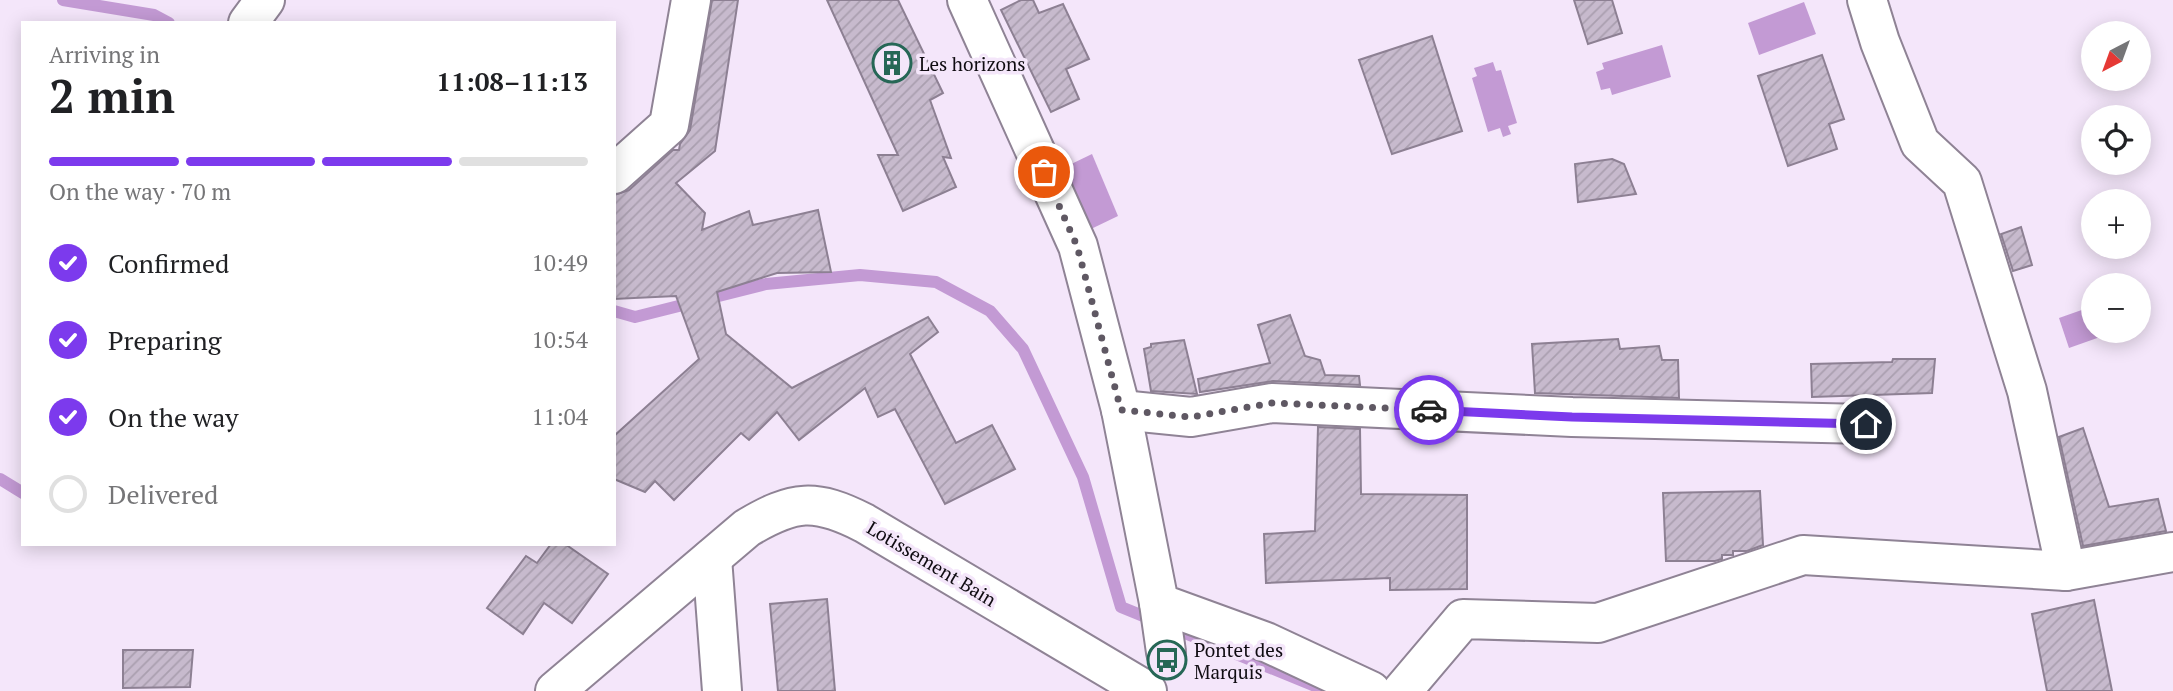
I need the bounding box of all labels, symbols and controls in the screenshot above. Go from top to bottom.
north arrow [2081,21,2151,91]
map controls [2081,21,2151,343]
text: Arriving in [49,39,160,70]
building icon: Les horizons [871,42,913,84]
place label: Les horizons [919,51,1026,76]
text: 11:08–11:13 [436,64,588,98]
text: 2 min [49,65,175,126]
button: locate [2081,105,2151,175]
pin [1014,142,1074,202]
icon: bag [1025,153,1063,191]
text: On the way · 70 m [49,176,231,207]
button: + [2081,189,2151,259]
icon: check [49,244,87,282]
text: Confirmed [108,246,229,280]
text: 10:49 [531,247,588,278]
button: − [2081,273,2151,343]
icon: check [49,321,87,359]
text: Preparing [108,323,221,357]
text: 10:54 [531,324,588,355]
courier [1394,375,1464,445]
icon: car [1410,391,1448,429]
pin [1836,394,1896,454]
icon: check [49,398,87,436]
text: On the way [108,400,239,434]
text: 11:04 [531,401,588,432]
icon: home [1847,405,1885,443]
text: Delivered [108,477,218,511]
street label: Lotissement Bain [863,515,1001,611]
place label: Pontet des Marquis [1194,637,1283,684]
bus stop icon: Pontet des Marquis [1146,639,1188,681]

